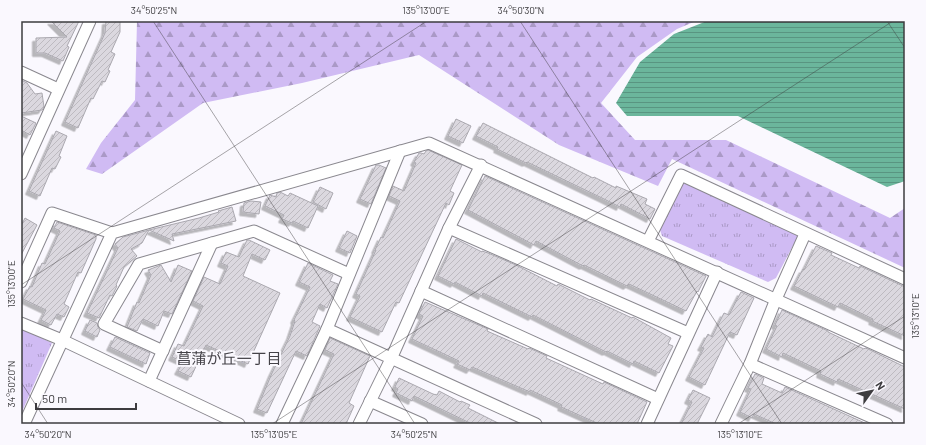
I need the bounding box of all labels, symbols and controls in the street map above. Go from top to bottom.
text: 34°50'25"N [131,4,177,16]
text: 135°13'00"E [402,4,450,16]
text: 34°50'30"N [498,4,544,16]
text: 135°13'00"E [5,260,17,308]
text: 135°13'10"E [909,293,921,339]
district label: 菖蒲が丘一丁目 [176,349,282,367]
text: 34°50'20"N [5,361,17,407]
north arrow [852,371,892,411]
text: N [873,379,888,392]
scale bar [36,385,136,411]
text: 50 m [42,391,67,405]
text: 34°50'20"N [25,428,71,440]
text: 135°13'05"E [250,428,298,440]
text: 34°50'25"N [391,428,437,440]
text: 135°13'10"E [717,428,763,440]

